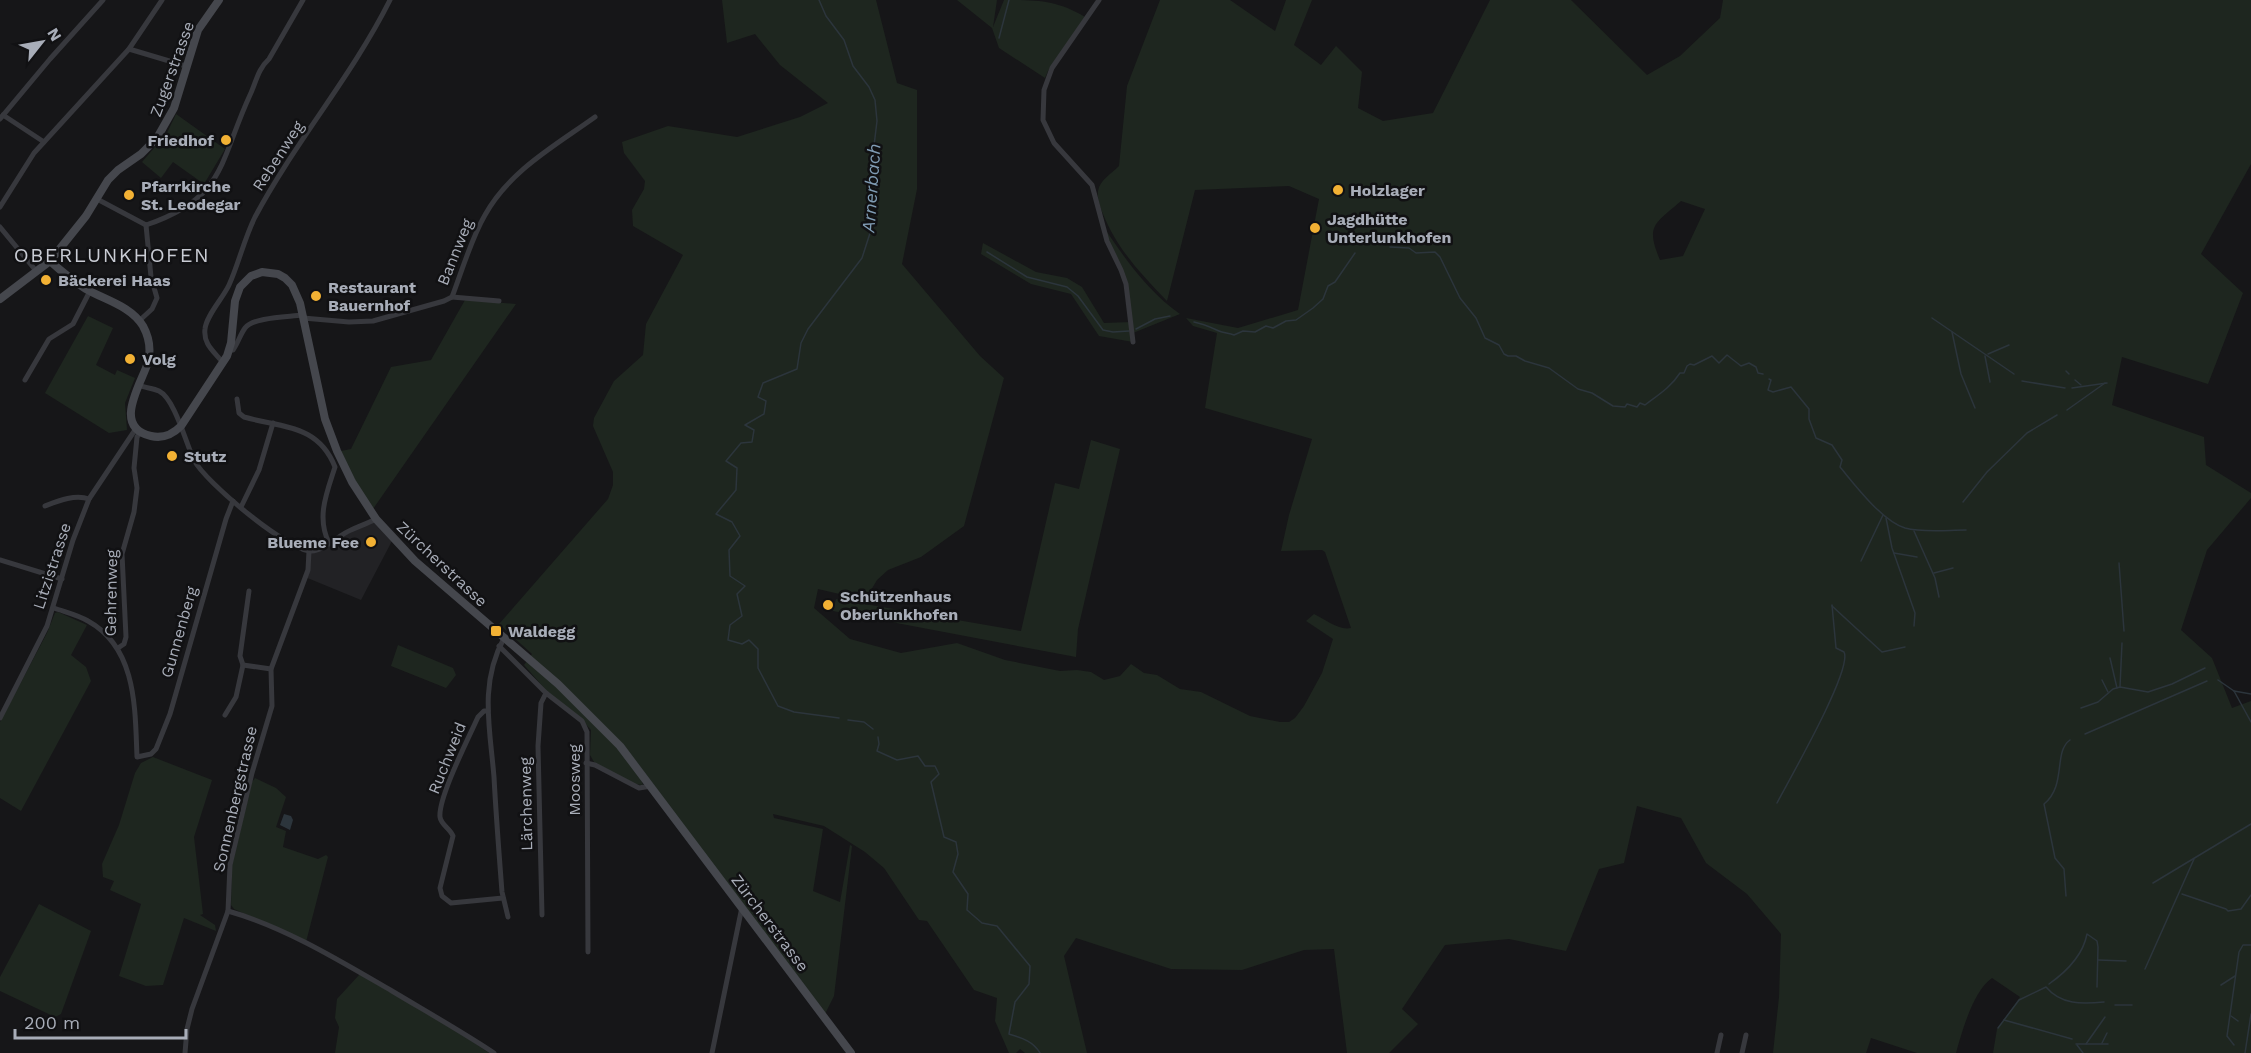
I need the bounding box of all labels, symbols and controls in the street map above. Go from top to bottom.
north arrow [12,12,72,72]
street label: Zugerstrasse [146,19,198,119]
text: N [43,25,66,45]
street label: Rebenweg [248,117,308,195]
place label: Friedhof [148,131,214,150]
marker: Friedhof [219,133,233,147]
water label: Arnerbach [857,143,885,234]
place label: Pfarrkirche St. Leodegar [141,177,241,214]
place label: Holzlager [1350,181,1425,200]
marker: Holzlager [1331,183,1345,197]
marker: Pfarrkirche St. Leodegar [122,188,136,202]
place label: Jagdhütte Unterlunkhofen [1327,210,1452,247]
street label: Bannweg [433,216,477,288]
marker: Jagdhütte Unterlunkhofen [1308,221,1322,235]
district label: OBERLUNKHOFEN [14,243,210,267]
place label: Bäckerei Haas [58,271,171,290]
marker: Bäckerei Haas [39,273,53,287]
place label: Restaurant Bauernhof [328,278,416,315]
marker: Restaurant Bauernhof [309,289,323,303]
place label: Volg [142,350,176,369]
marker: Volg [123,352,137,366]
place label: Stutz [184,447,226,466]
marker: Stutz [165,449,179,463]
street label: Zürcherstrasse [393,517,491,611]
street label: Litzistrasse [29,520,75,612]
place label: Blueme Fee [267,533,359,552]
marker: Blueme Fee [364,535,378,549]
street label: Gehrenweg [101,549,121,637]
street label: Gunnenberg [157,584,201,680]
place label: Schützenhaus Oberlunkhofen [840,587,958,624]
marker: Schützenhaus Oberlunkhofen [821,598,835,612]
place label: Waldegg [508,622,575,641]
marker: Waldegg [489,624,503,638]
street label: Ruchweid [424,719,470,797]
street label: Sonnenbergstrasse [209,724,261,874]
street label: Moosweg [565,744,584,816]
street label: Lärchenweg [516,757,536,851]
street label: Zürcherstrasse [727,871,813,975]
scale bar [15,1002,186,1040]
text: 200 m [24,1012,80,1033]

